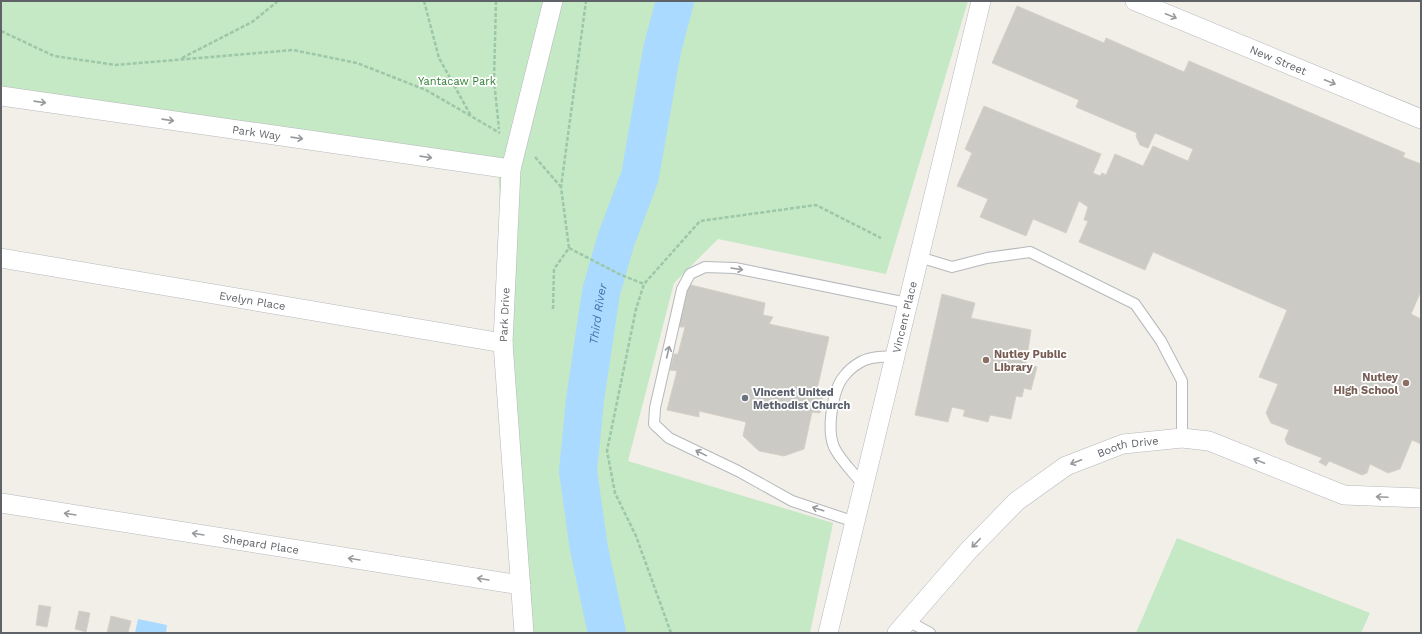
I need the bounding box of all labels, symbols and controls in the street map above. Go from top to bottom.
one-way arrow [1165,13,1177,20]
street label: New Street [1248,43,1309,78]
park label: Yantacaw Park [418,75,496,88]
one-way arrow [1324,78,1336,86]
one-way arrow [33,98,46,106]
one-way arrow [161,116,174,124]
street label: Park Way [231,123,282,143]
one-way arrow [290,134,303,142]
one-way arrow [419,153,432,161]
one-way arrow [730,265,743,273]
street label: Vincent Place [890,280,920,354]
water label: Third River [586,281,610,345]
street label: Park Drive [497,287,513,342]
street label: Evelyn Place [218,289,286,313]
one-way arrow [665,345,673,358]
place label: Nutley Public Library [994,348,1067,374]
marker: Nutley Public Library [981,355,991,365]
place label: Nutley High School [1334,371,1399,397]
marker: Nutley High School [1401,378,1411,388]
place label: Vincent United Methodist Church [753,386,851,412]
marker: Vincent United Methodist Church [740,393,750,403]
street label: Booth Drive [1095,434,1159,460]
one-way arrow [695,449,707,456]
one-way arrow [1253,456,1265,464]
one-way arrow [1071,459,1083,467]
one-way arrow [1376,493,1389,500]
one-way arrow [812,505,824,513]
one-way arrow [64,510,77,518]
one-way arrow [192,530,205,538]
street label: Shepard Place [222,532,300,557]
one-way arrow [971,538,981,548]
one-way arrow [348,555,361,563]
one-way arrow [477,575,490,583]

